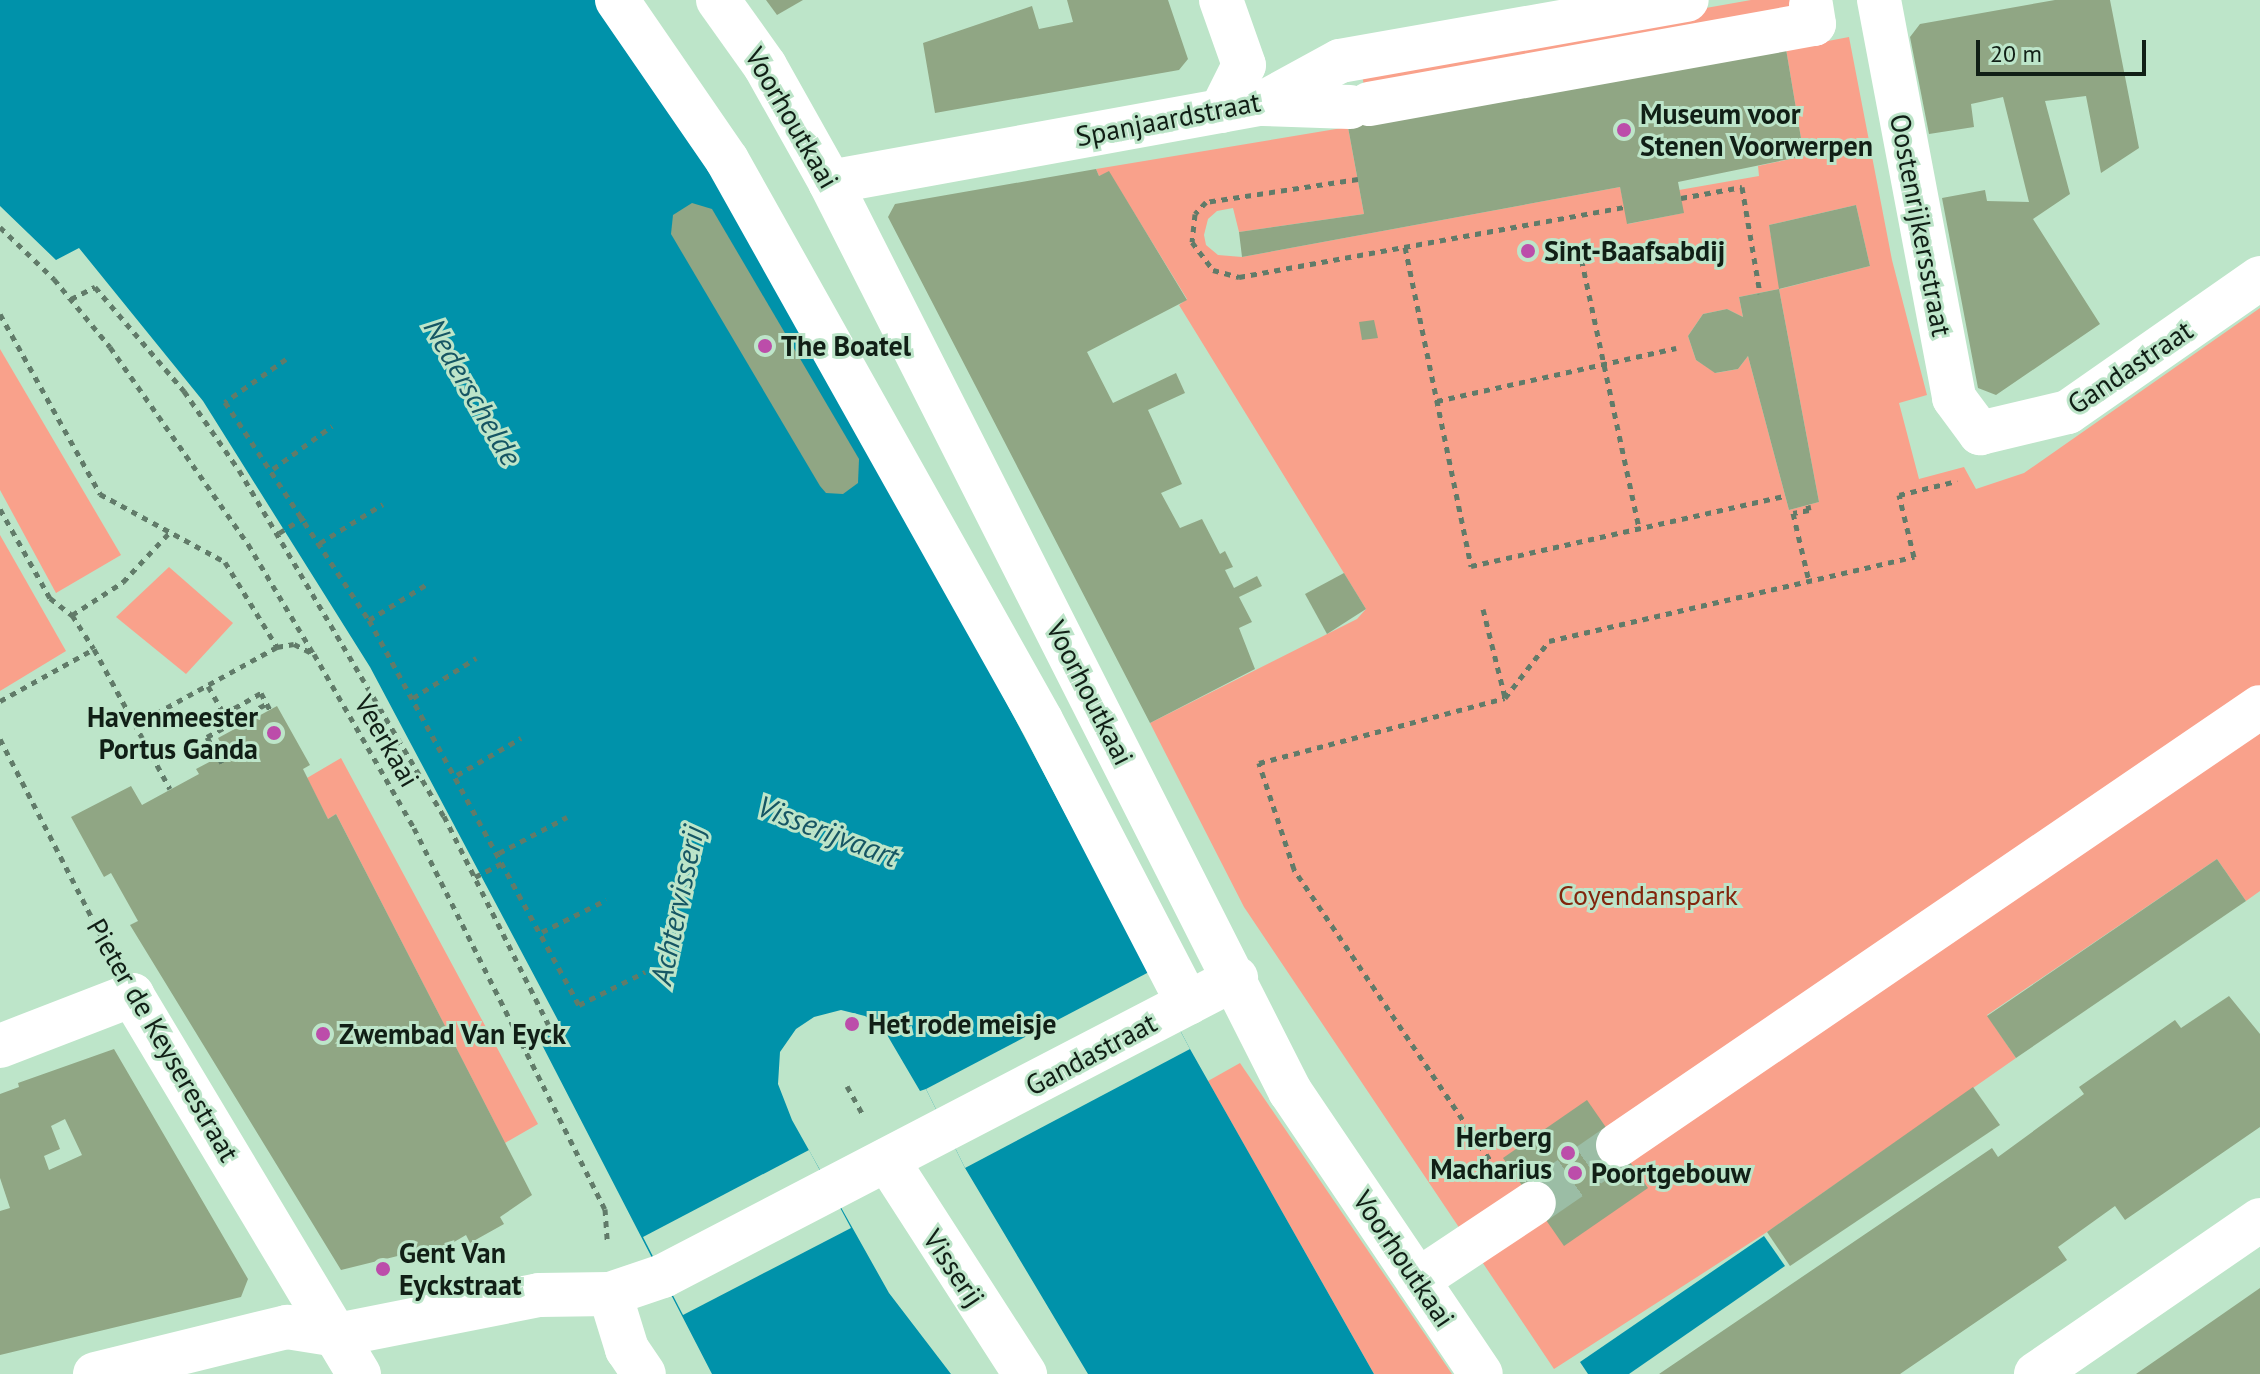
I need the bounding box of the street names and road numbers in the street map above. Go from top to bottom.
street label: Voorhoutkaai [738,41,846,195]
street label: Spanjaardstraat [1073,85,1263,153]
street label: Oostenrijkersstraat [1883,111,1959,339]
street label: Gandastraat [2061,313,2199,421]
street label: Voorhoutkaai [1039,615,1141,771]
street label: Veerkaai [347,689,427,793]
street label: Pieter de Keyserestraat [80,913,246,1167]
street label: Gandastraat [1020,1006,1162,1102]
street label: Voorhoutkaai [1346,1184,1462,1334]
street label: Visserij [916,1223,992,1313]

